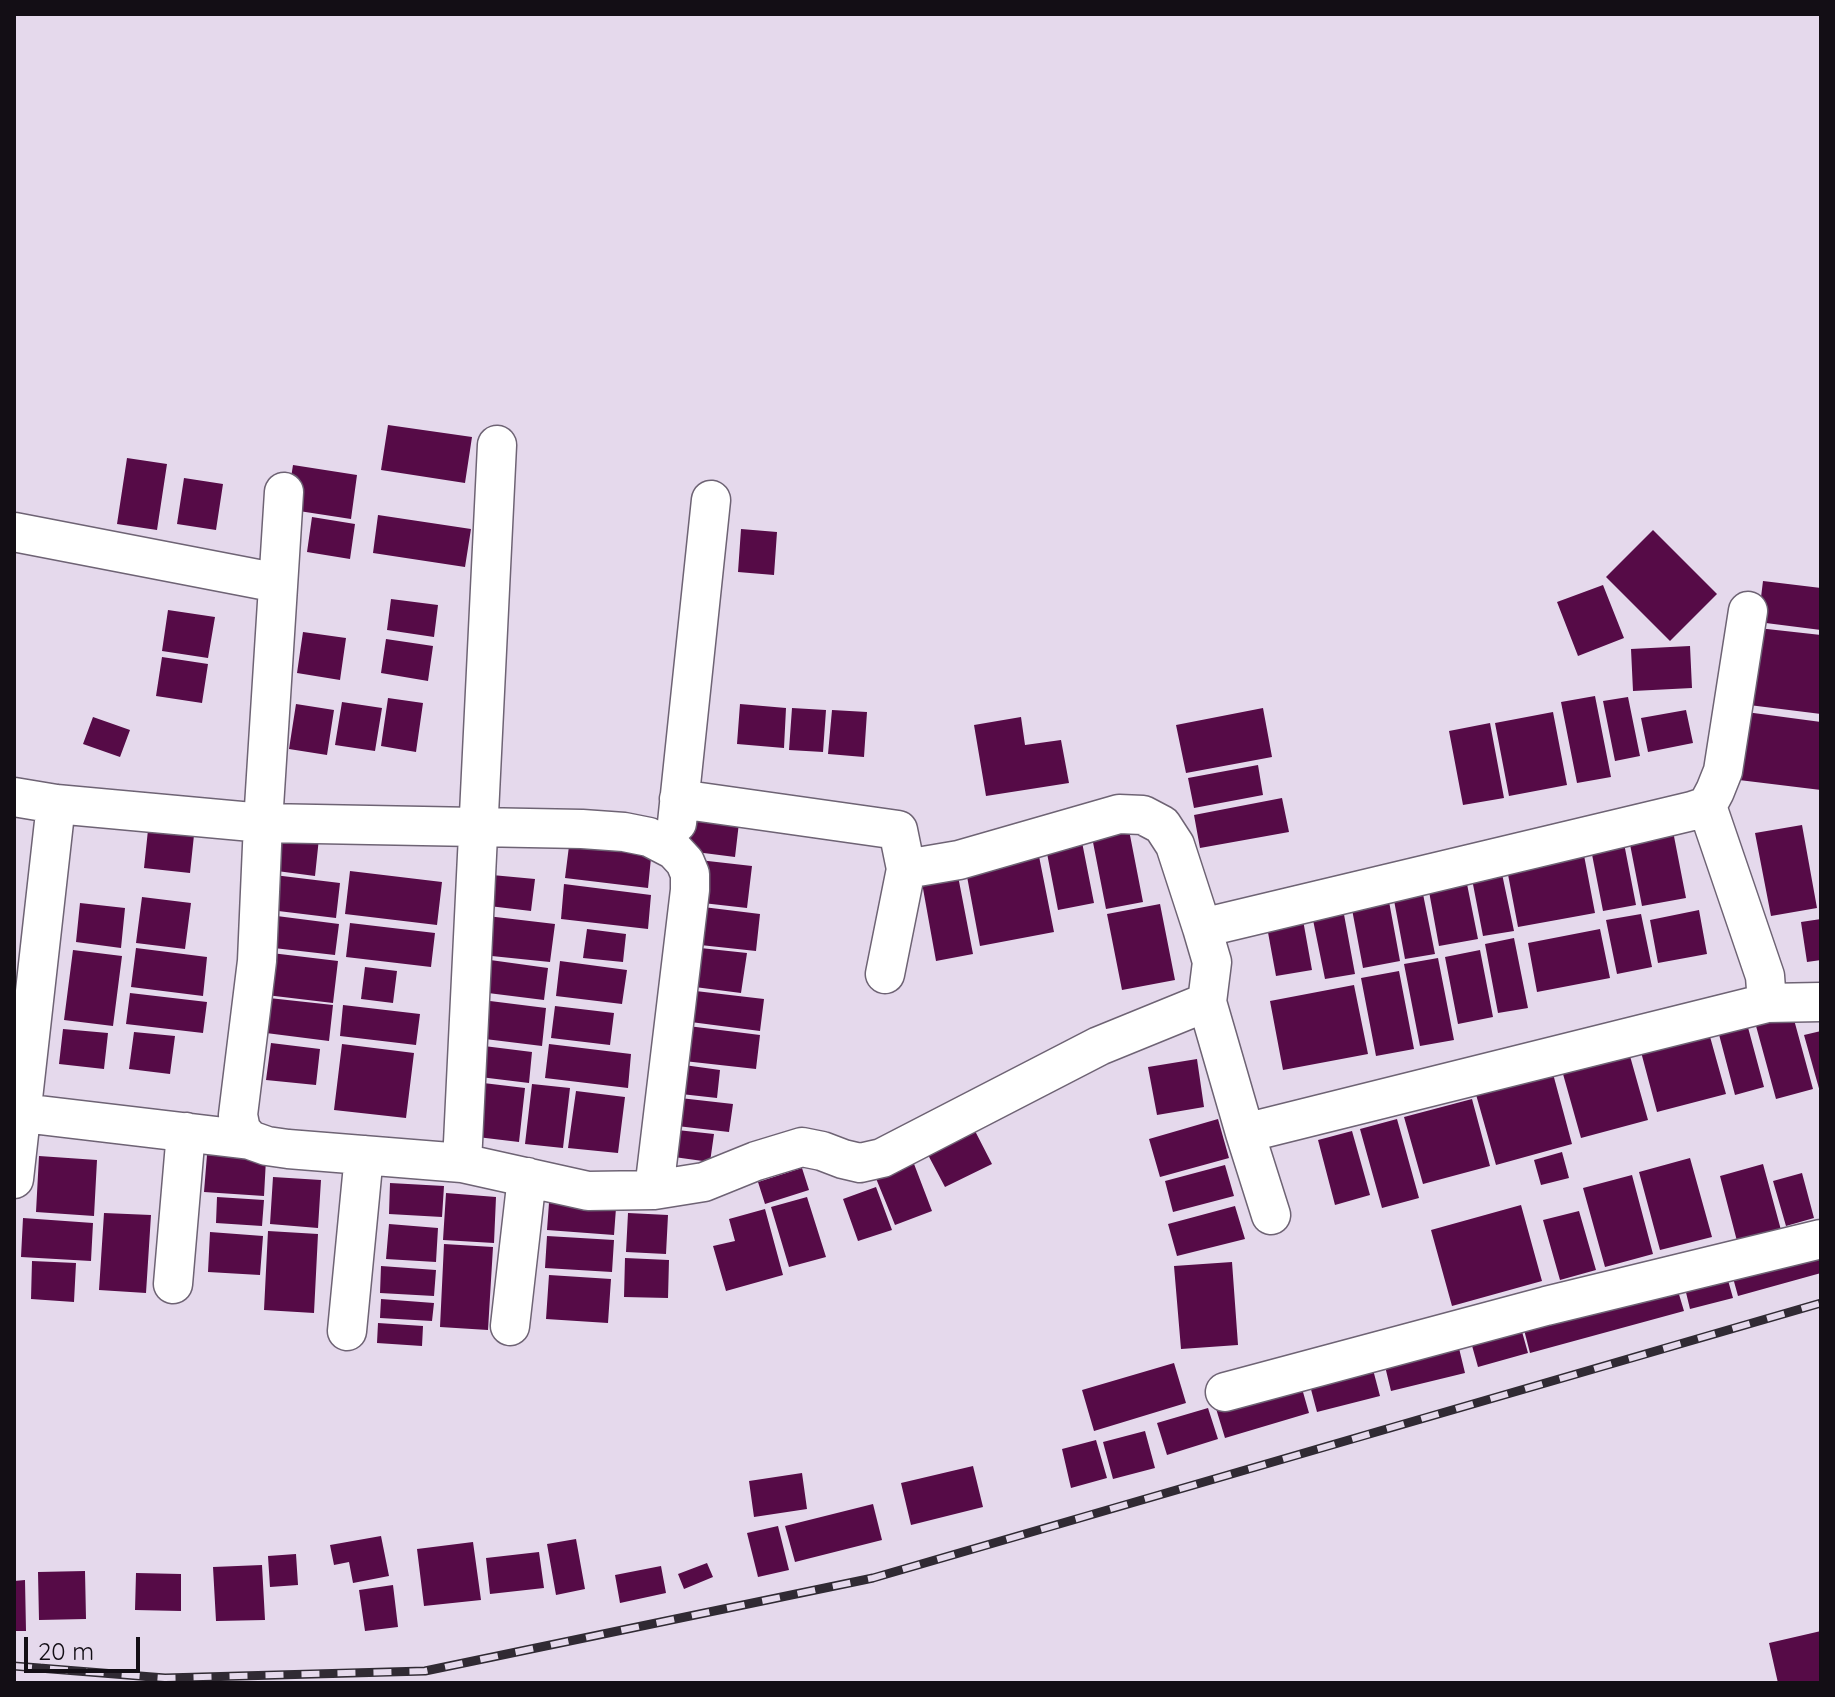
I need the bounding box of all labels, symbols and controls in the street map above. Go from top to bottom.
scale bar [28,1621,144,1671]
text: 20 m [38,1636,94,1666]

